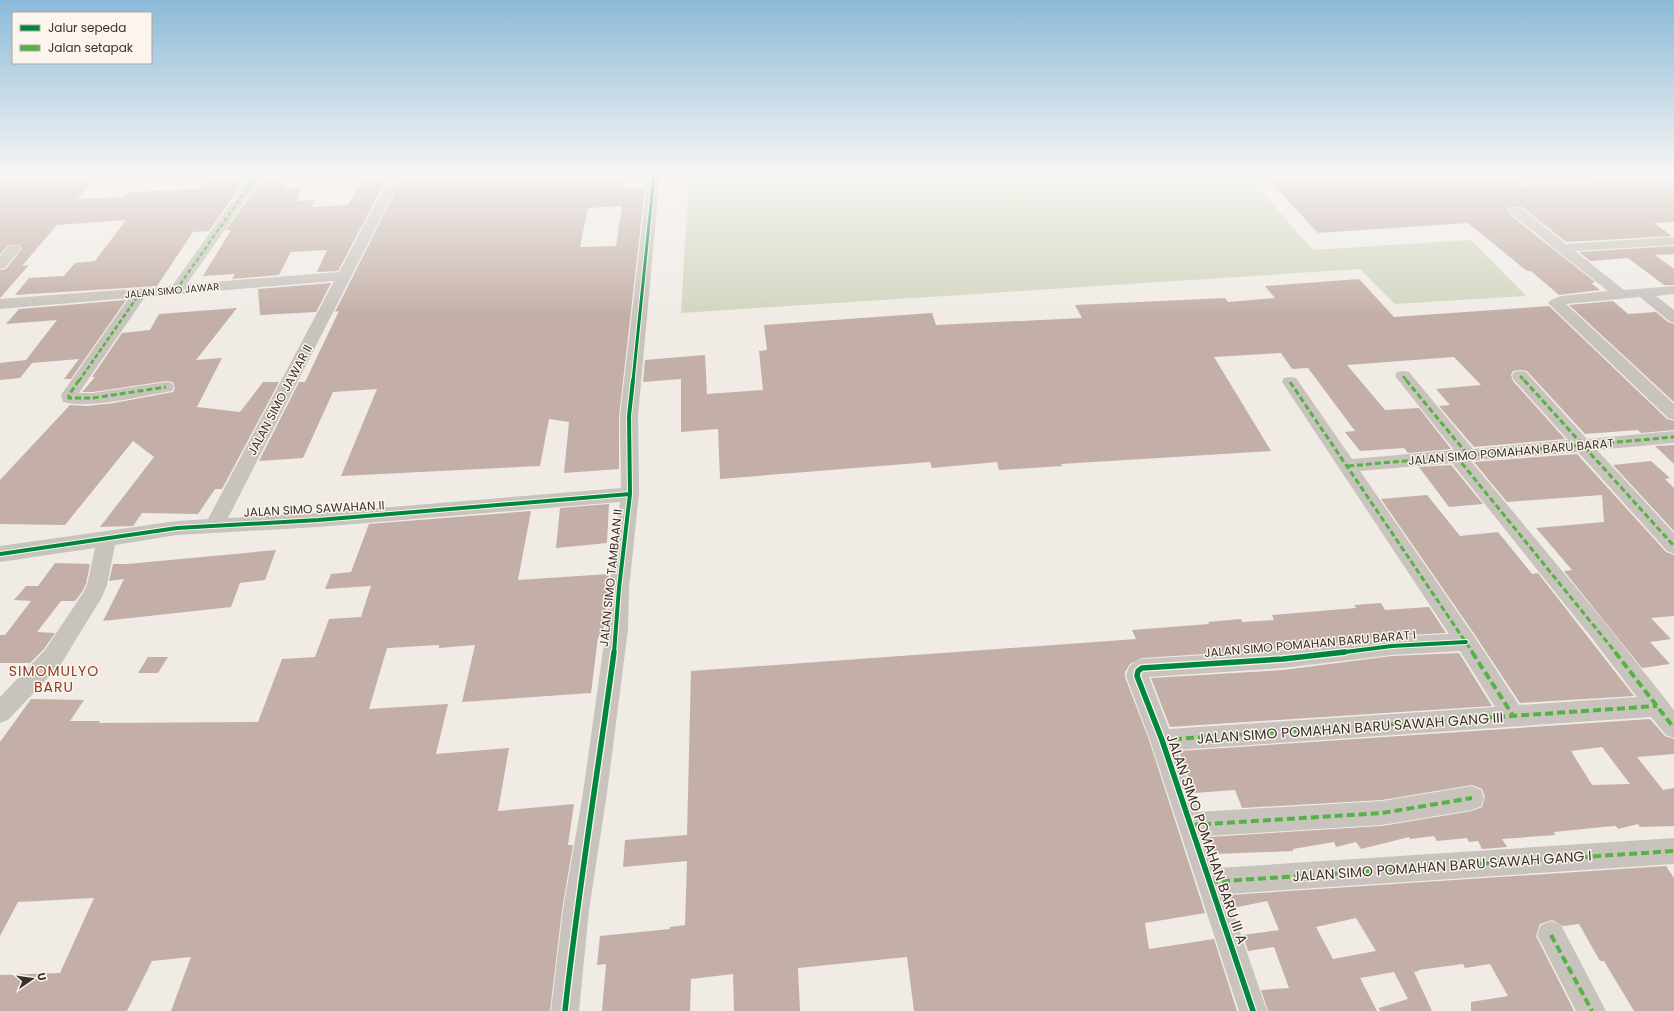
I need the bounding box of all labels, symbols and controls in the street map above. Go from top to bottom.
legend [12,12,152,64]
text: Jalur sepeda [48,19,126,36]
text: Jalan setapak [48,39,134,56]
street label: JALAN SIMO JAWAR [124,279,220,302]
street label: JALAN SIMO JAWAR II [243,341,316,458]
street label: JALAN SIMO POMAHAN BARU BARAT [1407,434,1615,469]
street label: JALAN SIMO SAWAHAN II [243,496,385,521]
street label: JALAN SIMO TAMBAAN II [595,508,626,648]
street label: JALAN SIMO POMAHAN BARU BARAT I [1203,626,1417,661]
district label: SIMOMULYO BARU [9,661,99,697]
street label: JALAN SIMO POMAHAN BARU SAWAH GANG III [1196,707,1504,749]
street label: JALAN SIMO POMAHAN BARU III A [1162,731,1252,947]
street label: JALAN SIMO POMAHAN BARU SAWAH GANG I [1292,846,1592,886]
north arrow [12,959,52,999]
text: U [33,971,50,983]

